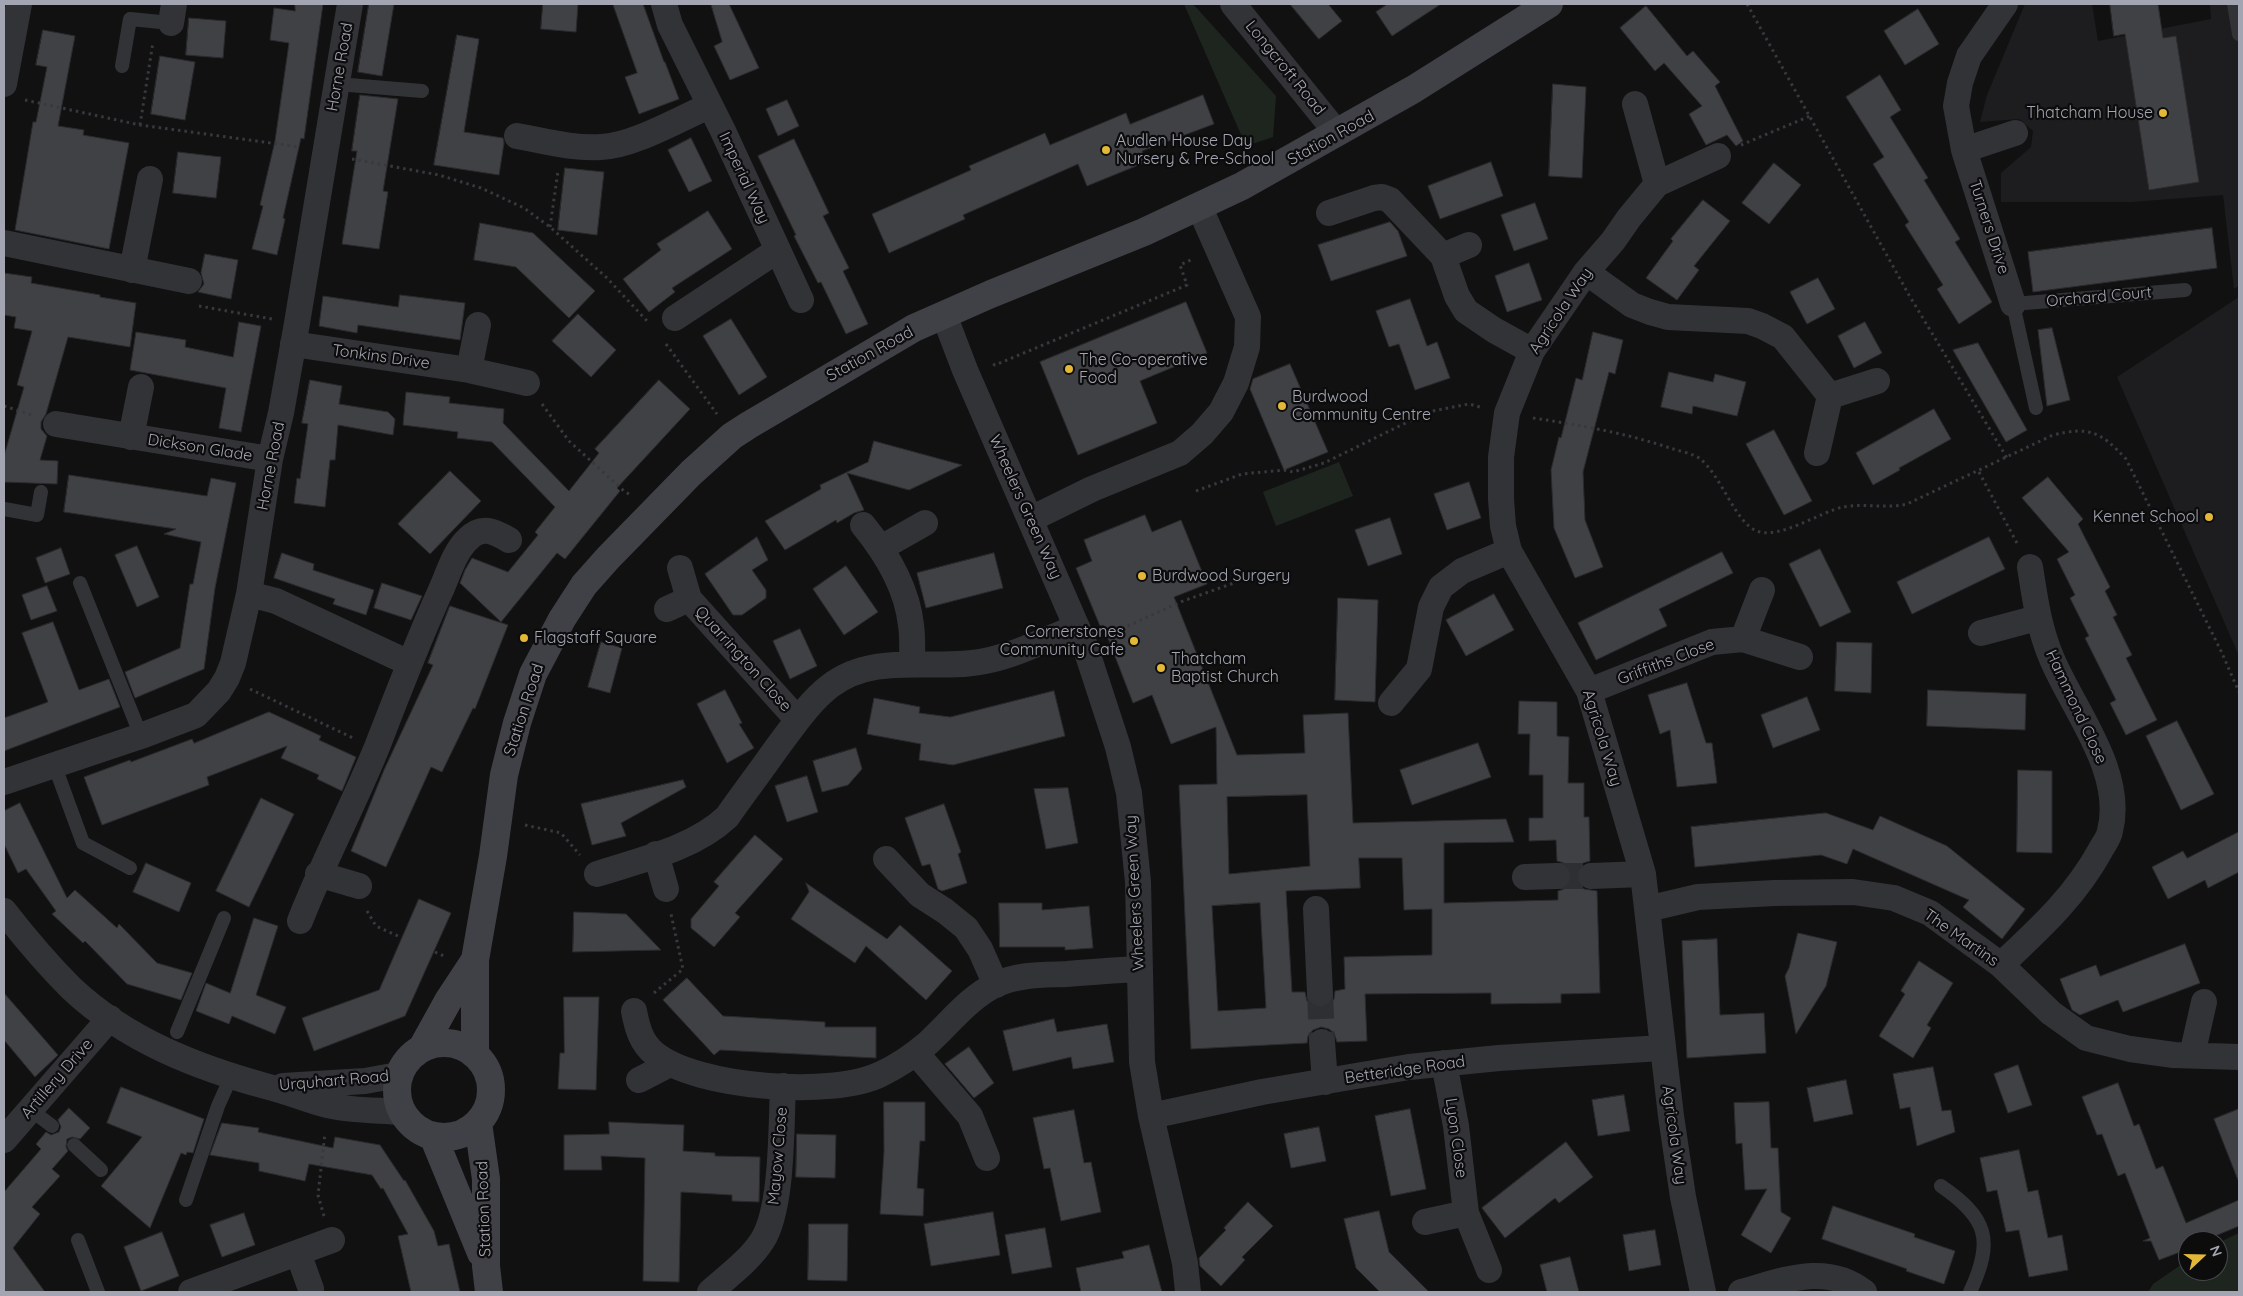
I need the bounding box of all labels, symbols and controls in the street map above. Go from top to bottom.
street label: Longcroft Road [1241,17,1329,119]
street label: Horne Road [323,21,357,113]
place label: Thatcham House [2026,103,2153,123]
street label: Station Road [1284,106,1378,170]
marker: Thatcham House [2157,107,2169,119]
street label: Imperial Way [714,129,774,227]
place label: Audlen House Day Nursery & Pre-School [1116,131,1274,169]
marker: Audlen House Day Nursery & Pre-School [1100,144,1112,156]
street label: Turners Drive [1965,178,2013,276]
street label: Agricola Way [1525,264,1597,358]
street label: Orchard Court [2045,283,2153,311]
street label: Station Road [823,322,917,386]
street label: Tonkins Drive [331,341,431,373]
place label: The Co-operative Food [1079,350,1208,388]
marker: The Co-operative Food [1063,363,1075,375]
place label: Burdwood Community Centre [1292,387,1431,425]
marker: Burdwood Community Centre [1276,400,1288,412]
street label: Horne Road [253,420,289,512]
street label: Dickson Glade [146,430,254,466]
street label: Wheelers Green Way [985,432,1065,582]
place label: Kennet School [2093,507,2199,527]
marker: Kennet School [2203,511,2215,523]
place label: Burdwood Surgery [1152,566,1290,586]
marker: Burdwood Surgery [1136,570,1148,582]
street label: Quarrington Close [691,602,795,716]
place label: Cornerstones Community Cafe [1000,622,1124,660]
place label: Flagstaff Square [534,628,657,648]
marker: Flagstaff Square [518,632,530,644]
marker: Cornerstones Community Cafe [1128,635,1140,647]
street label: Griffiths Close [1615,635,1717,689]
street label: Hammond Close [2041,647,2111,767]
place label: Thatcham Baptist Church [1171,649,1279,687]
street label: Station Road [500,661,548,759]
marker: Thatcham Baptist Church [1155,662,1167,674]
street label: Agricola Way [1578,688,1626,788]
street label: Wheelers Green Way [1121,815,1149,971]
street label: The Martins [1920,905,2002,971]
street label: Artillery Drive [17,1035,97,1123]
street label: Betteridge Road [1344,1052,1466,1088]
street label: Urquhart Road [278,1067,390,1095]
street label: Agricola Way [1658,1084,1690,1186]
street label: Lyon Close [1441,1097,1471,1179]
street label: Mayow Close [764,1106,792,1206]
street label: Station Road [473,1161,495,1257]
north arrow [2178,1231,2228,1281]
text: N [2206,1243,2226,1259]

